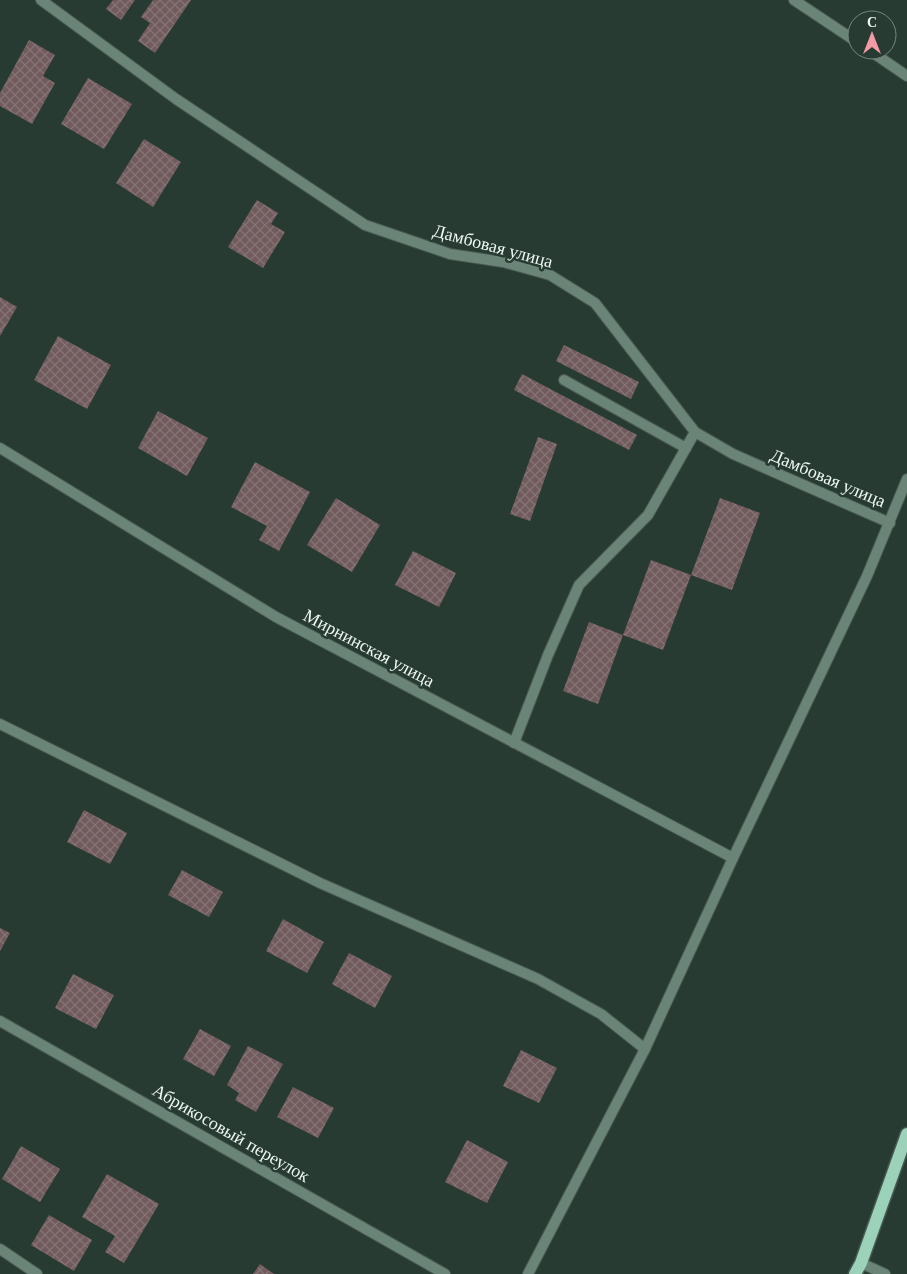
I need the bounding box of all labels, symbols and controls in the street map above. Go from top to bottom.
north arrow [847,10,897,60]
text: С [867,15,877,30]
street label: Дамбовая улица [431,220,555,272]
street label: Дамбовая улица [767,445,889,511]
street label: Мирнинская улица [300,605,438,691]
street label: Абрикосовый переулок [149,1080,313,1186]

